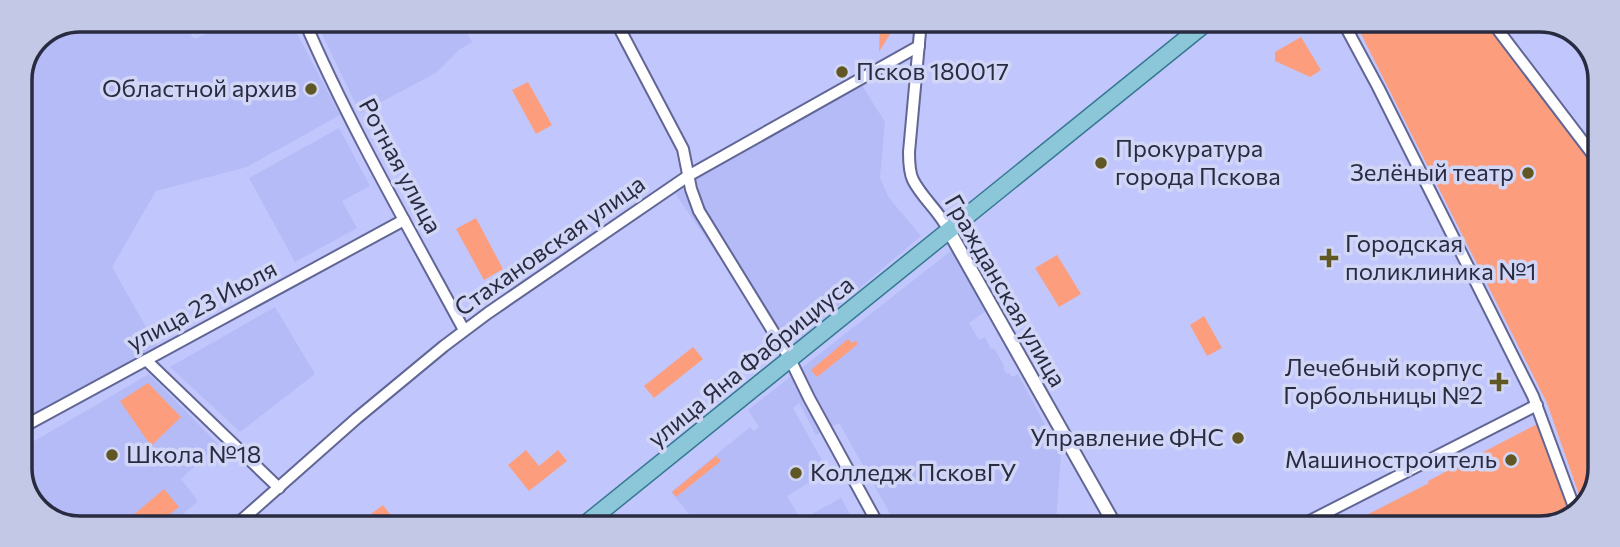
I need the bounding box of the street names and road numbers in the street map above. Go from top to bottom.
street label: Ротная улица [354,93,449,238]
street label: Стахановская улица [448,168,650,321]
street label: Гражданская улица [939,189,1073,392]
street label: улица 23 Июля [121,253,281,356]
street label: улица Яна Фабрициуса [641,269,859,453]

